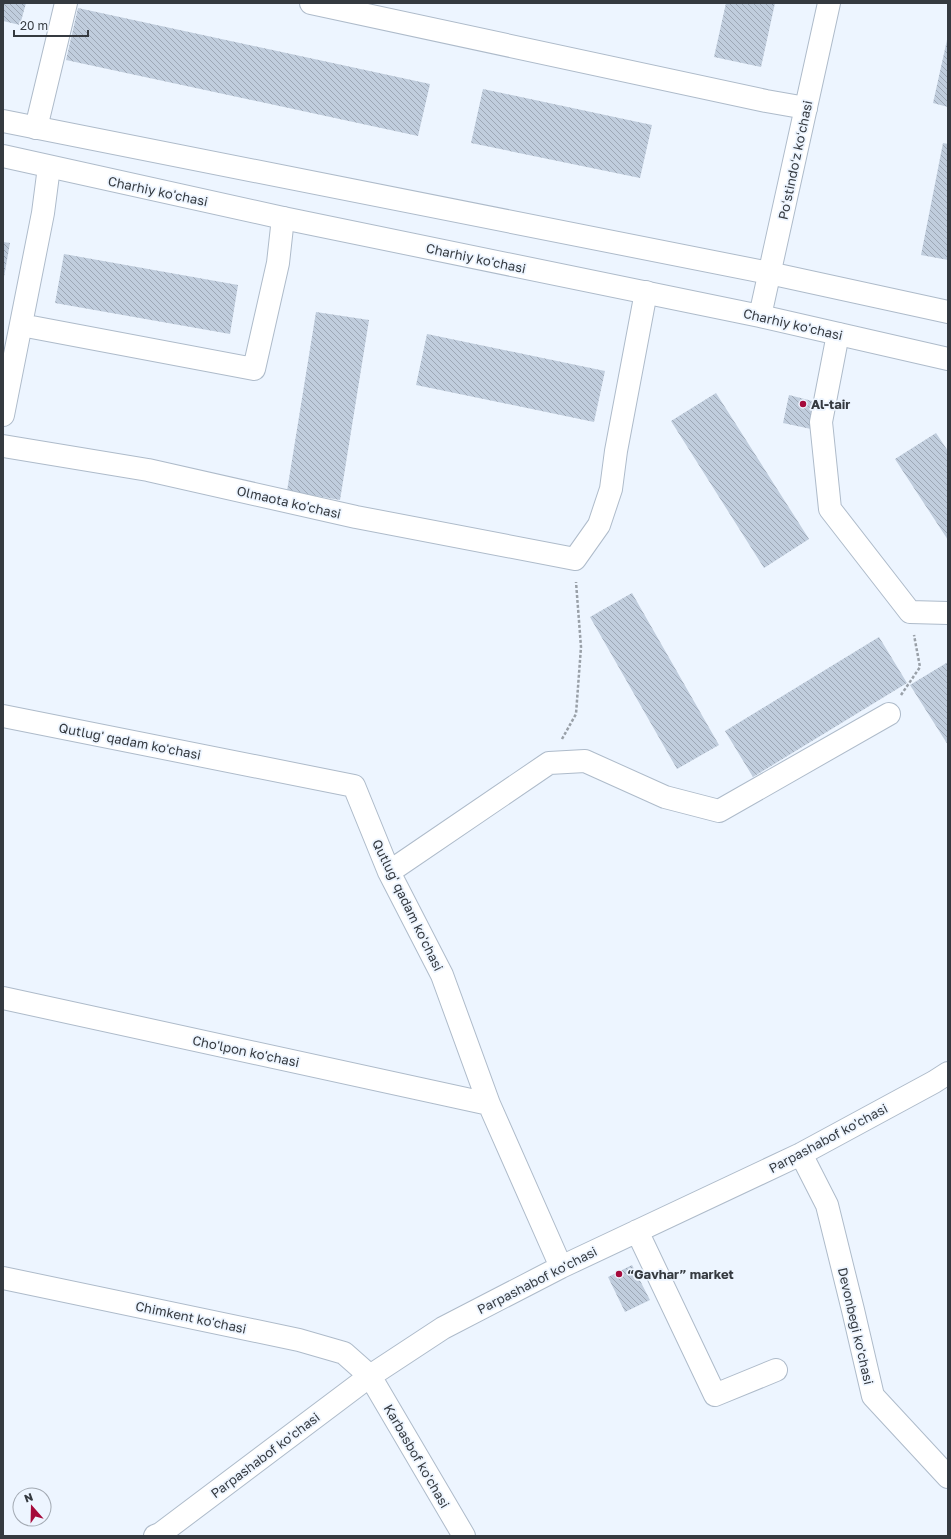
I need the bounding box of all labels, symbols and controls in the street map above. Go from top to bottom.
scale bar [14,12,88,38]
text: 20 m [20,18,48,33]
street label: Poʻstindoʻz koʻchasi [775,99,815,221]
street label: Charhiy ko'chasi [107,173,209,209]
street label: Charhiy ko'chasi [425,240,527,276]
street label: Charhiy ko'chasi [742,305,844,343]
place label: Al-tair [811,396,850,412]
marker: Al-tair [798,399,808,409]
street label: Olmaota ko'chasi [235,482,343,522]
street label: Qutlug' qadam ko'chasi [58,719,202,763]
street label: Qutlug' qadam ko'chasi [369,837,447,973]
street label: Cho'lpon ko'chasi [191,1032,301,1070]
street label: Parpashabof ko'chasi [766,1100,890,1176]
street label: Parpashabof ko'chasi [474,1243,600,1317]
place label: “Gavhar” market [627,1266,734,1282]
street label: Devonbegi ko'chasi [835,1266,877,1386]
marker: “Gavhar” market [614,1269,624,1279]
street label: Chimkent ko'chasi [134,1297,248,1337]
street label: Karbasbof ko'chasi [381,1401,453,1511]
street label: Parpashabof ko'chasi [207,1409,323,1501]
north arrow [12,1487,52,1527]
text: N [22,1490,35,1505]

